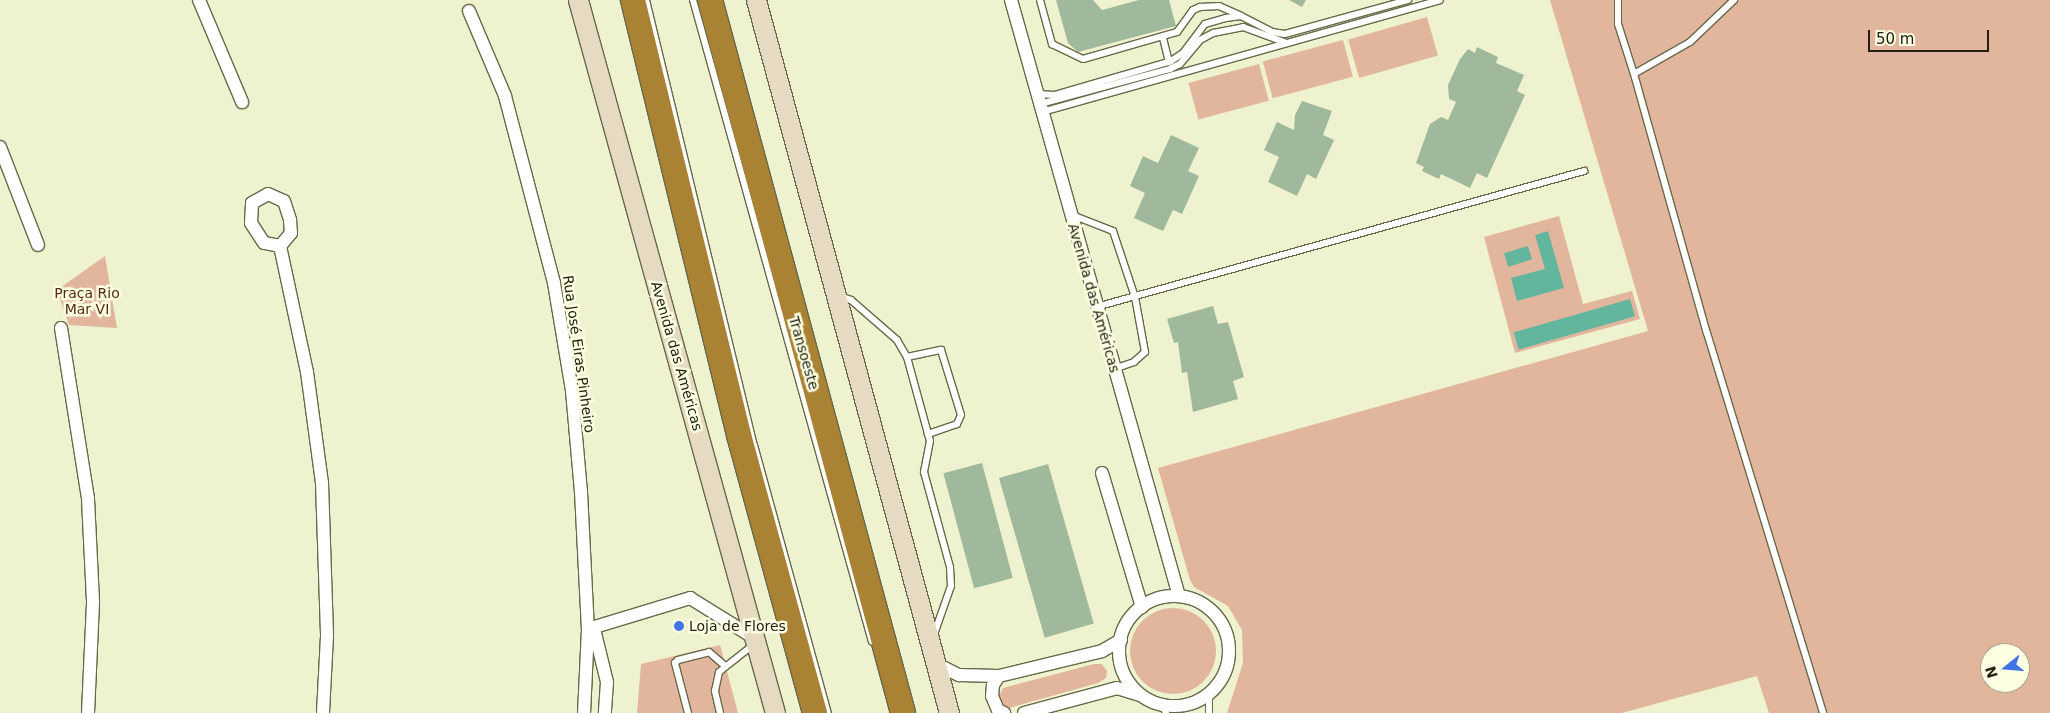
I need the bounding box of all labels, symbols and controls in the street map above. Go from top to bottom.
scale bar [1870,20,1991,52]
text: 50 m [1876,30,1914,48]
street label: Avenida das Américas [1065,221,1123,375]
street label: Rua José Eiras Pinheiro [560,274,598,434]
street label: Avenida das Américas [648,279,706,433]
park label: Praça Rio Mar VI [54,285,120,318]
street label: Transoeste [786,314,822,392]
place label: Loja de Flores [689,618,786,634]
marker: Loja de Flores [673,620,685,632]
north arrow [1980,643,2030,693]
text: N [1982,664,2001,680]

